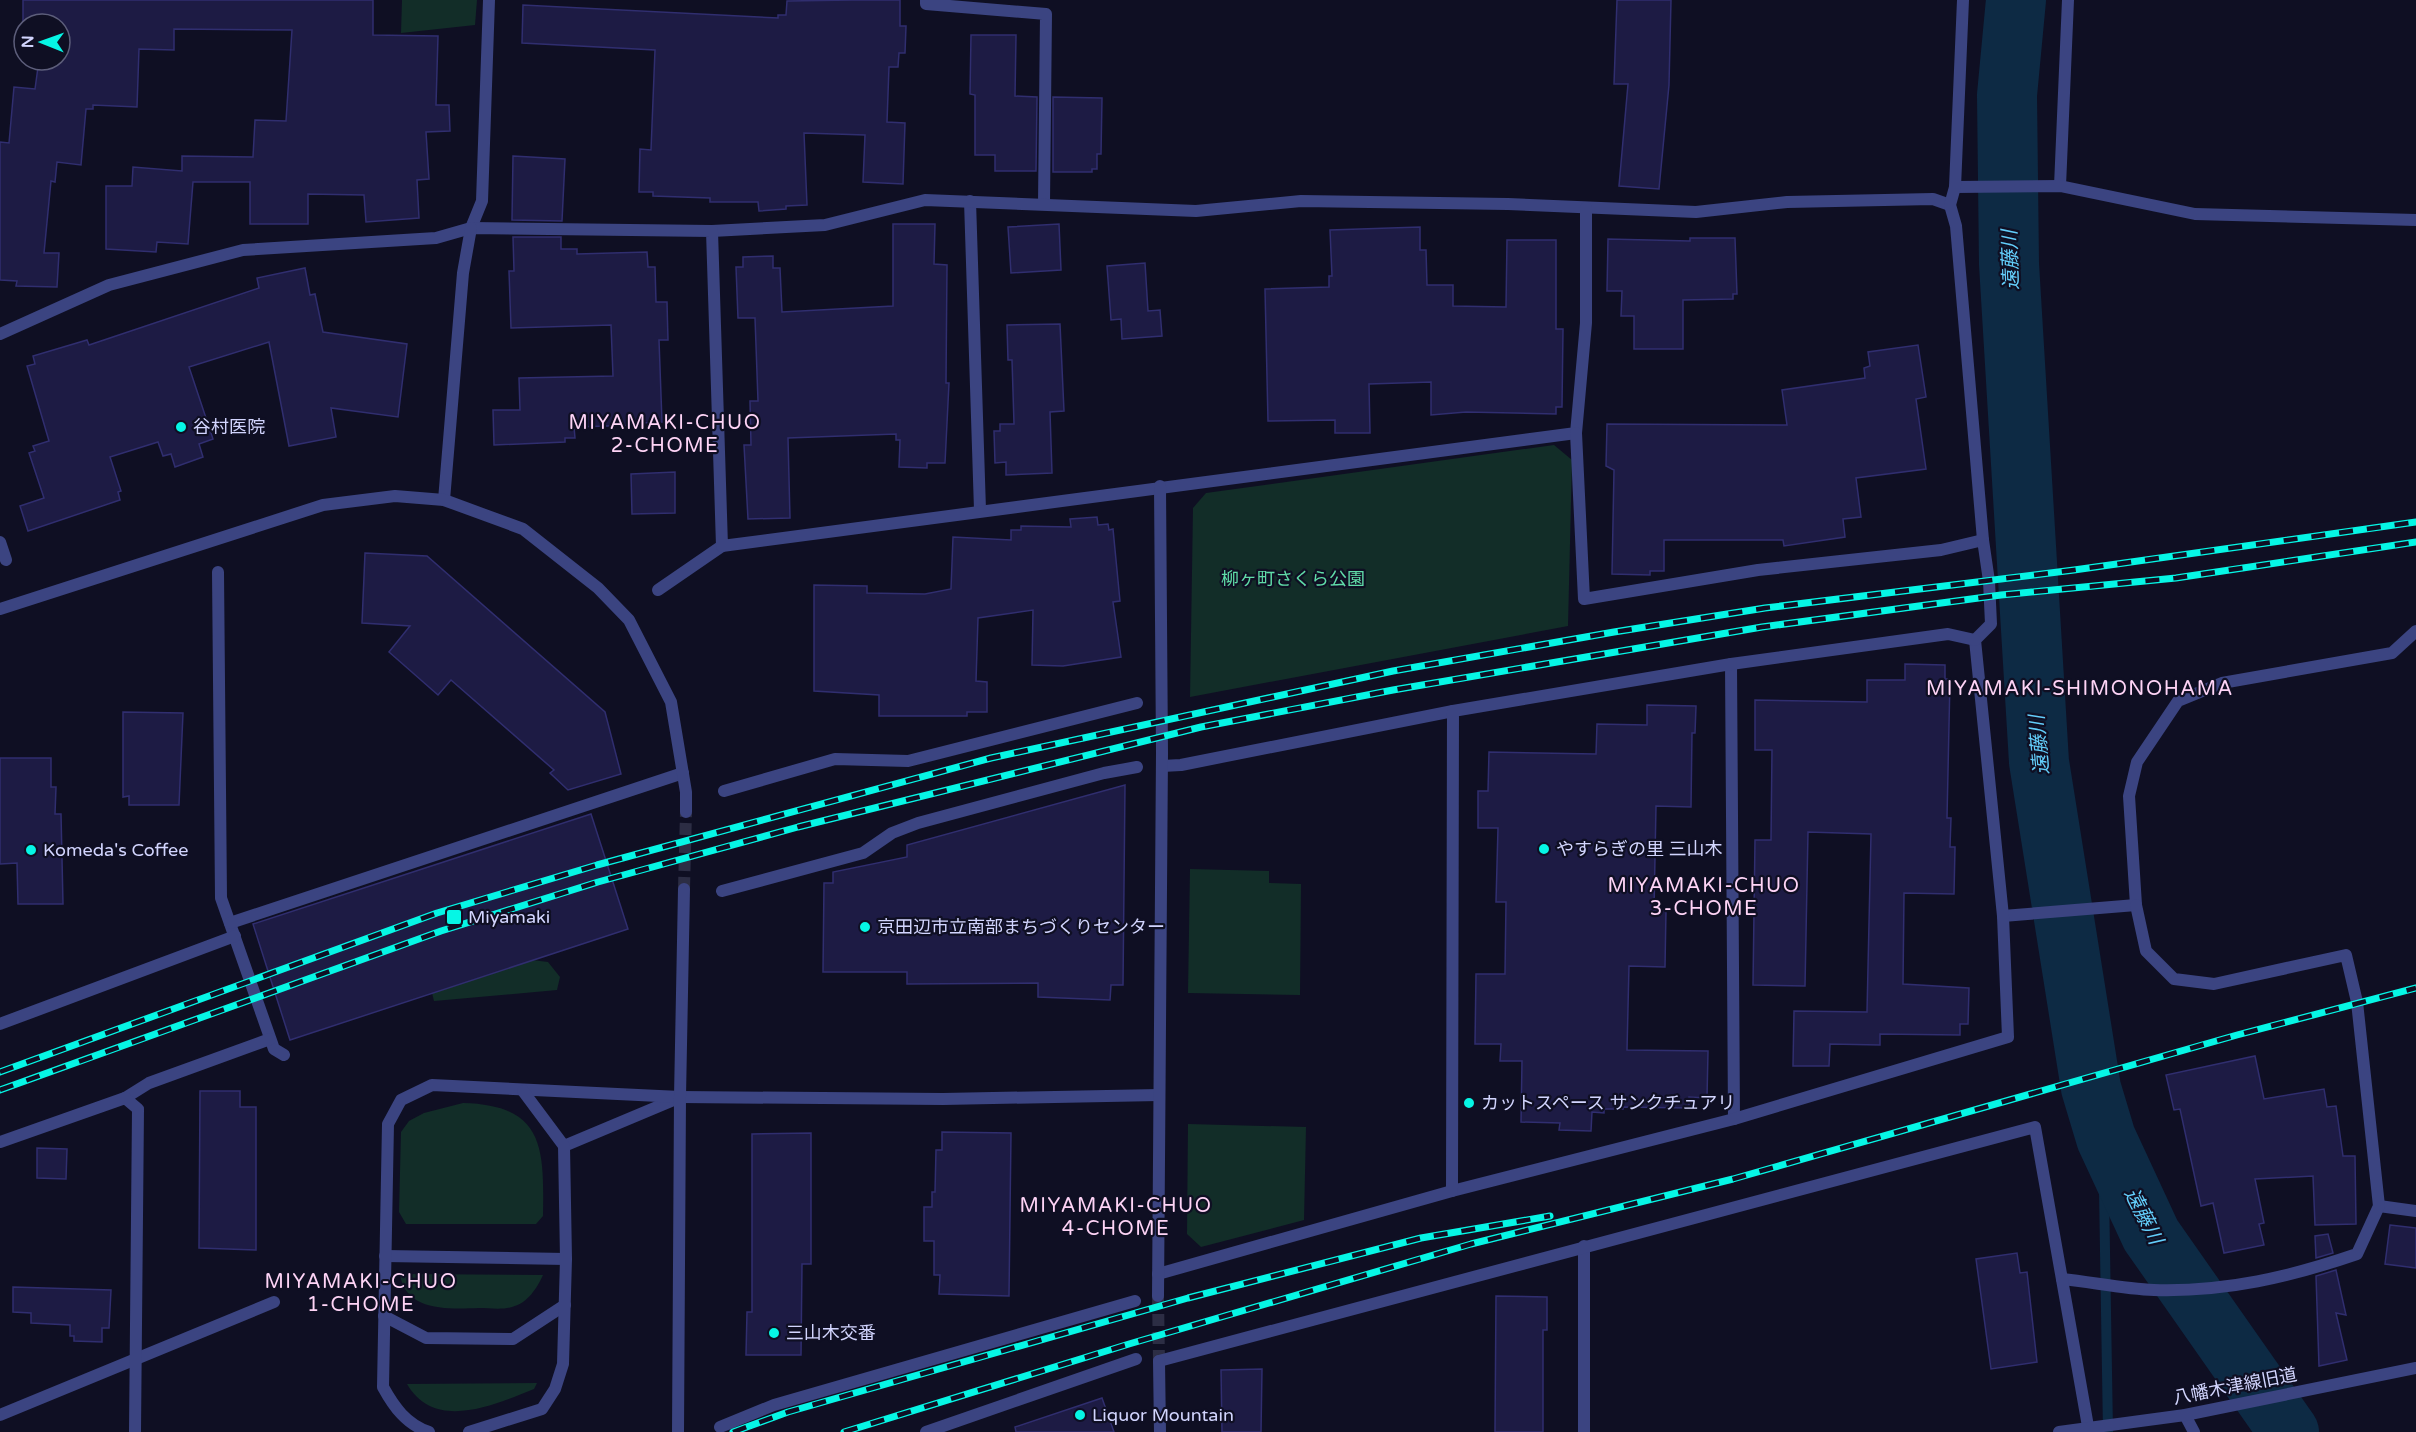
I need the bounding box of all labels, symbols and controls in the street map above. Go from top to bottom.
north arrow [12,12,72,72]
text: N [18,35,38,48]
water label: 遠藤川 [1998,228,2024,290]
district label: MIYAMAKI-CHUO 2-CHOME [569,411,761,458]
place label: 谷村医院 [193,416,265,438]
marker: 谷村医院 [174,420,188,434]
park label: 柳ヶ町さくら公園 [1221,568,1365,590]
district label: MIYAMAKI-SHIMONOHAMA [1926,677,2234,701]
water label: 遠藤川 [2025,712,2055,776]
place label: やすらぎの里 三山木 [1556,838,1723,860]
place label: Komeda's Coffee [43,839,188,861]
marker: やすらぎの里 三山木 [1537,842,1551,856]
marker: Komeda's Coffee [24,843,38,857]
district label: MIYAMAKI-CHUO 3-CHOME [1608,874,1800,921]
place label: Miyamaki [468,906,550,928]
marker: Miyamaki [445,908,463,926]
place label: 京田辺市立南部まちづくりセンター [877,916,1165,938]
marker: 京田辺市立南部まちづくりセンター [858,920,872,934]
place label: カットスペース サンクチュアリ [1481,1092,1735,1114]
marker: カットスペース サンクチュアリ [1462,1096,1476,1110]
water label: 遠藤川 [2119,1184,2168,1250]
district label: MIYAMAKI-CHUO 4-CHOME [1020,1194,1212,1241]
district label: MIYAMAKI-CHUO 1-CHOME [265,1270,457,1317]
place label: 三山木交番 [786,1322,876,1344]
marker: 三山木交番 [767,1326,781,1340]
street label: 八幡木津線旧道 [2171,1363,2299,1409]
place label: Liquor Mountain [1092,1404,1234,1426]
marker: Liquor Mountain [1073,1408,1087,1422]

